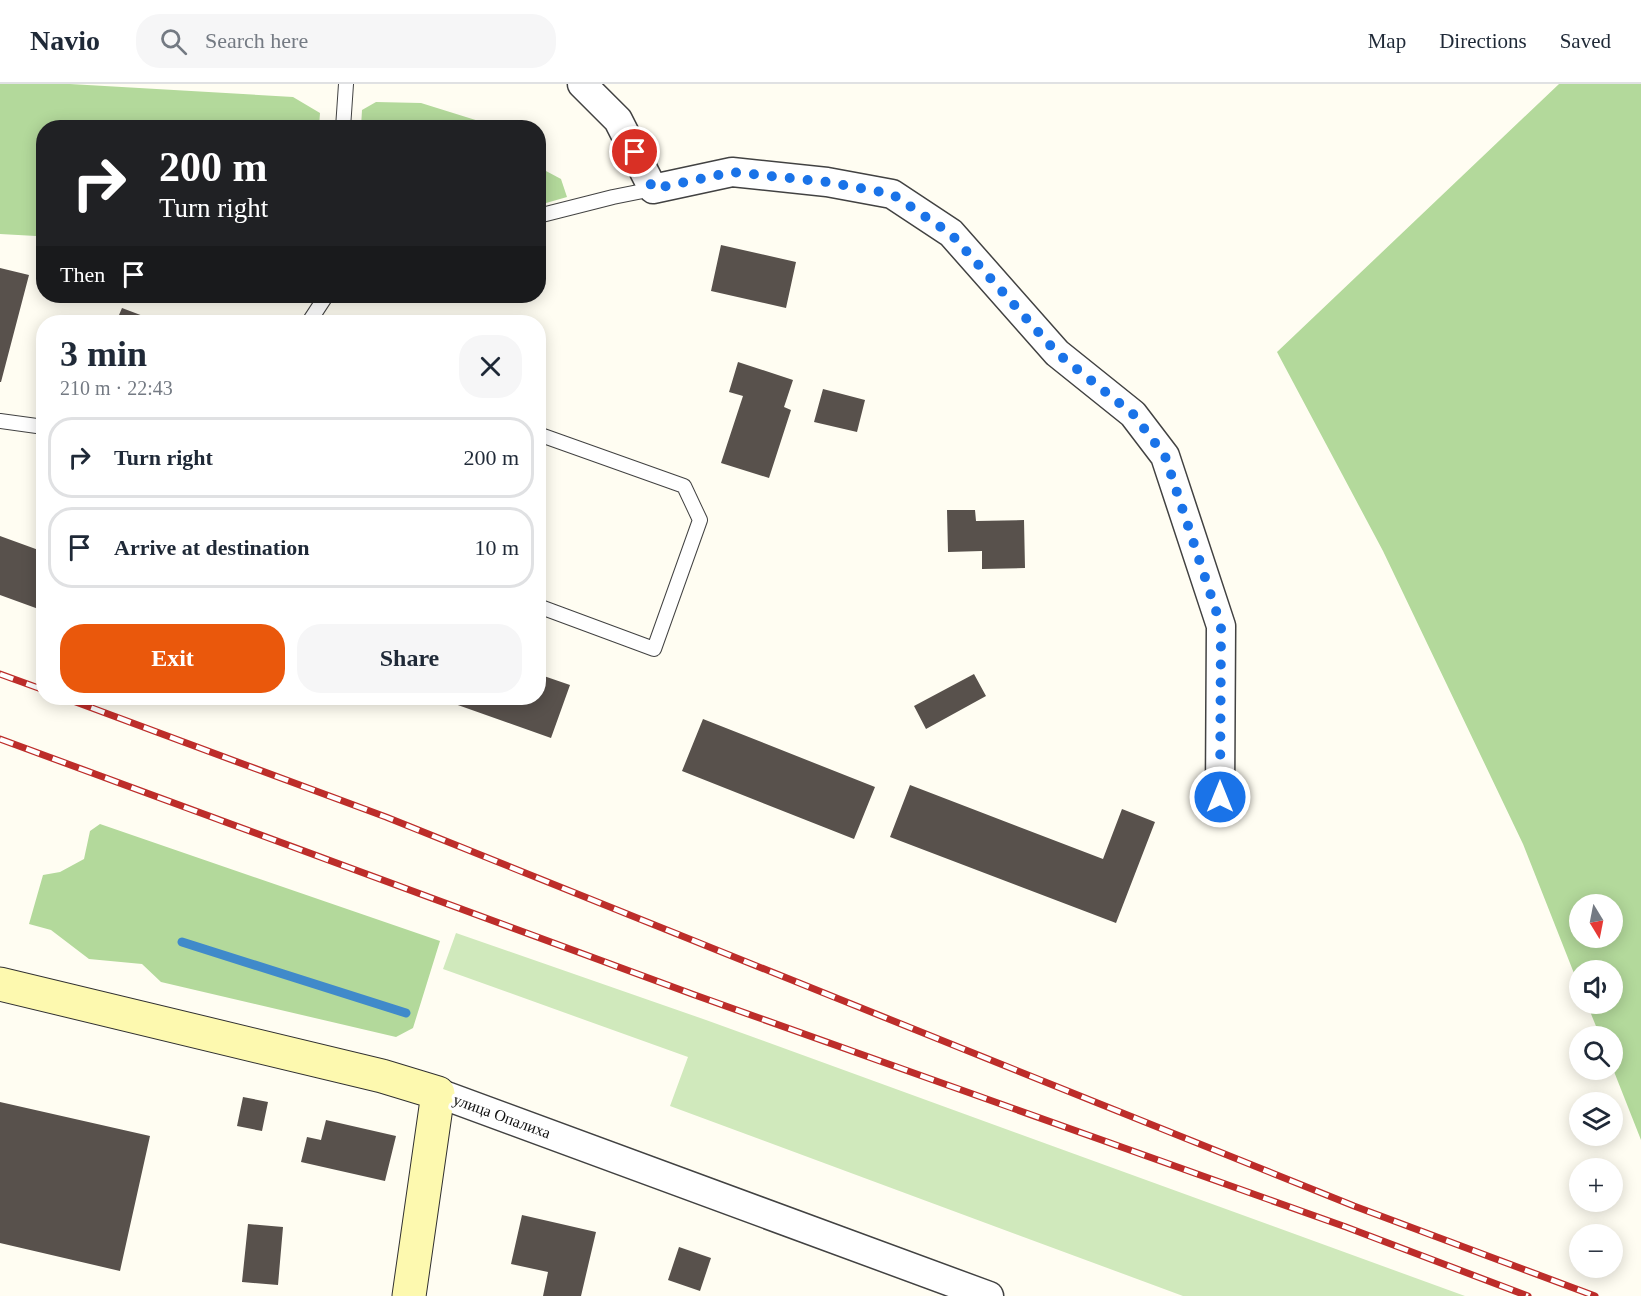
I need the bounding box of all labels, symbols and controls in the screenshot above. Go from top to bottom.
search box [136,14,556,68]
text: Navio [30,25,100,56]
icon: search [157,25,190,58]
text: Search here [205,28,308,53]
text: Map [1368,29,1406,53]
text: Directions [1439,29,1527,53]
text: Saved [1560,29,1611,53]
pin [609,126,660,177]
icon: arrive [618,135,651,168]
icon: right [60,144,138,222]
text: 200 m [159,144,268,190]
text: Turn right [159,193,268,223]
icon: arrive [117,258,150,291]
text: Then [60,262,105,287]
text: 3 min [60,334,147,374]
button: close [459,335,522,398]
text: 210 m · 22:43 [60,377,173,399]
icon: right [63,441,96,474]
text: Turn right [114,445,213,470]
text: 200 m [463,445,519,470]
icon: arrive [63,531,96,564]
text: Arrive at destination [114,535,310,560]
text: 10 m [474,535,519,560]
button: Exit [60,624,285,693]
button: Share [297,624,522,693]
position arrow [1188,765,1252,829]
north arrow [1569,894,1623,948]
map controls [1569,894,1623,1278]
button: sound [1569,960,1623,1014]
button: search [1569,1026,1623,1080]
street label: улица Опалиха [451,1091,553,1142]
button: layers [1569,1092,1623,1146]
button: + [1569,1158,1623,1212]
button: − [1569,1224,1623,1278]

